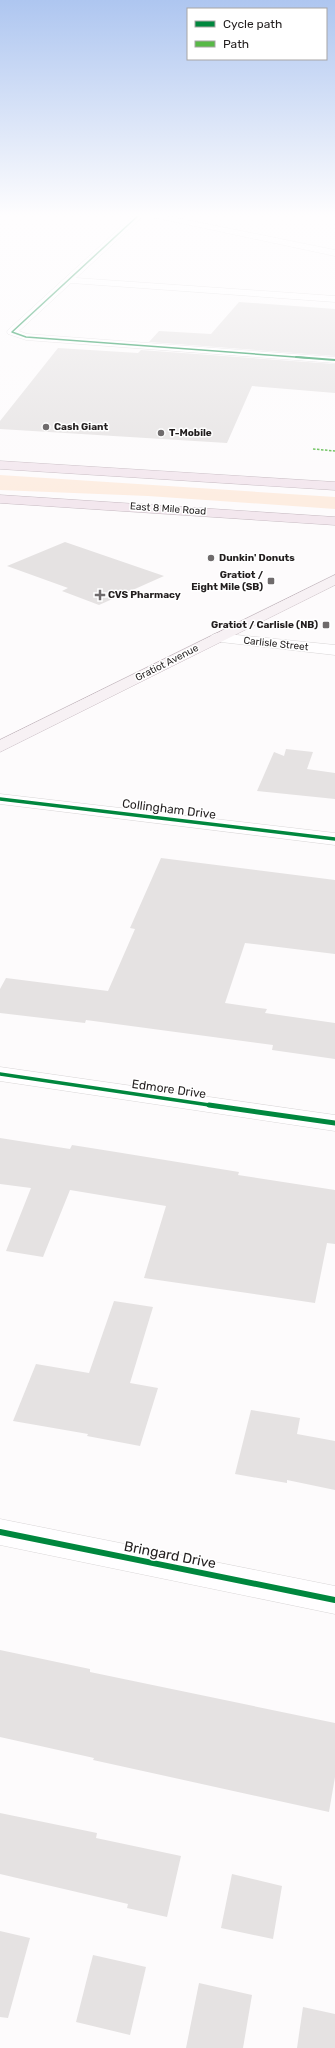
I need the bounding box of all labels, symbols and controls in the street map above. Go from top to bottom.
legend [187,8,327,60]
text: Cycle path [223,17,282,31]
text: Path [223,37,249,51]
place label: Cash Giant [54,421,108,433]
marker: Cash Giant [41,422,51,432]
place label: T-Mobile [169,427,212,439]
marker: T-Mobile [156,428,166,438]
street label: East 8 Mile Road [129,500,207,518]
place label: Dunkin' Donuts [219,552,295,564]
marker: Dunkin' Donuts [206,553,216,563]
place label: Gratiot / Eight Mile (SB) [191,569,264,593]
marker: Gratiot / Eight Mile (SB) [266,576,276,586]
place label: CVS Pharmacy [108,589,181,601]
marker: CVS Pharmacy [95,590,105,600]
place label: Gratiot / Carlisle (NB) [211,619,318,631]
marker: Gratiot / Carlisle (NB) [321,620,331,630]
street label: Carlisle Street [243,635,309,653]
street label: Gratiot Avenue [133,642,201,684]
street label: Collingham Drive [121,796,217,822]
street label: Edmore Drive [131,1077,207,1101]
street label: Bringard Drive [123,1538,218,1572]

